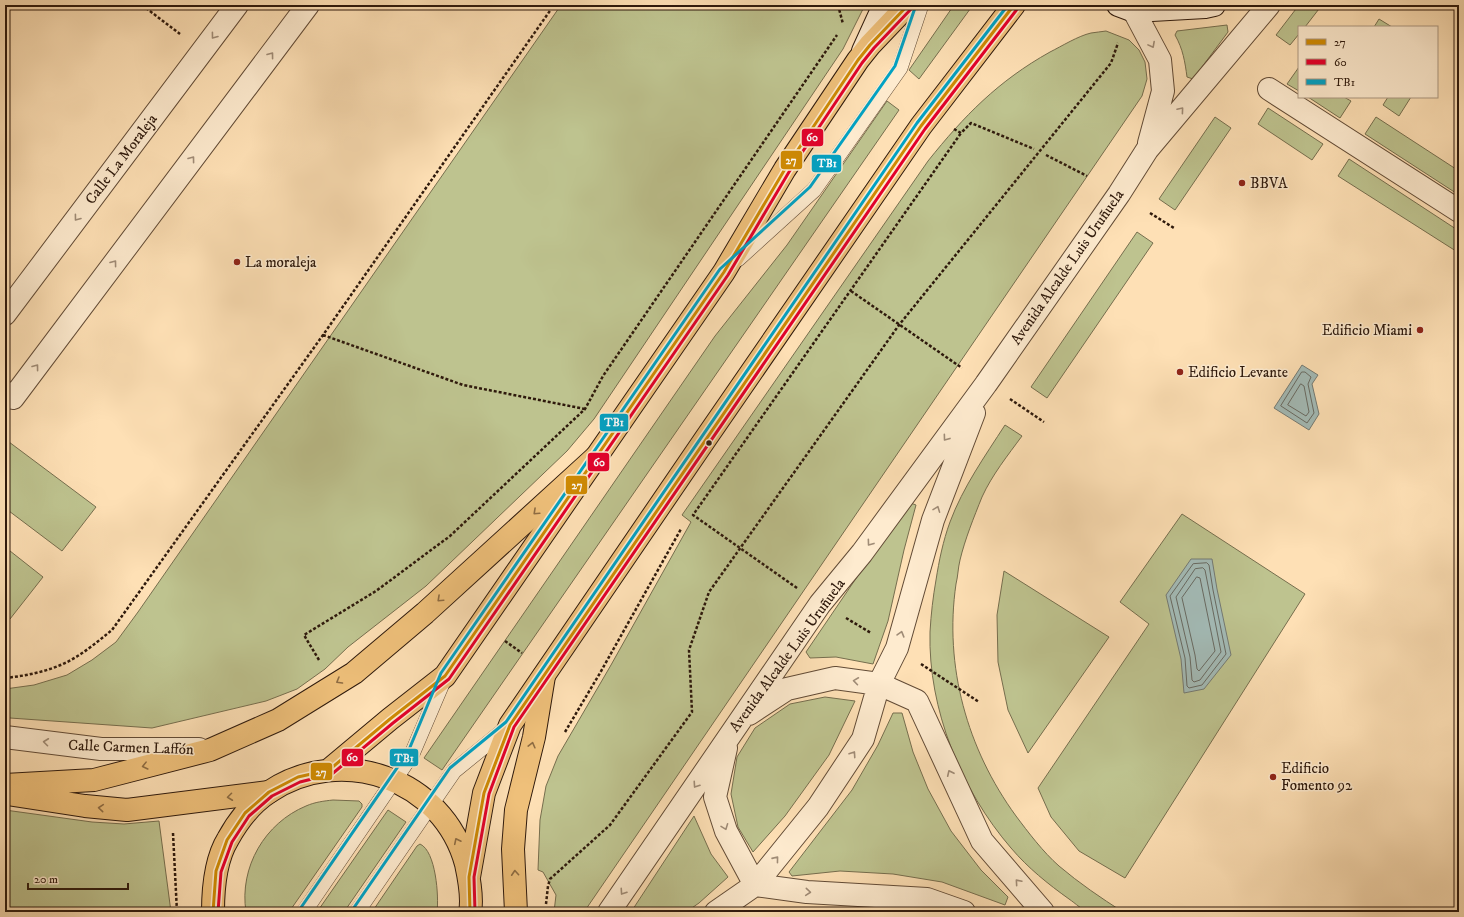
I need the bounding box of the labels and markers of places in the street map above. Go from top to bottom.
place label: BBVA [1250,174,1288,193]
marker: BBVA [1237,178,1247,188]
place label: La moraleja [245,253,317,272]
marker: La moraleja [232,257,242,267]
place label: Edificio Miami [1322,321,1412,340]
marker: Edificio Miami [1415,325,1425,335]
place label: Edificio Levante [1188,363,1288,382]
marker: Edificio Levante [1175,367,1185,377]
unlabelled marker [704,438,714,448]
place label: Edificio Fomento 92 [1281,759,1353,795]
marker: Edificio Fomento 92 [1268,772,1278,782]

